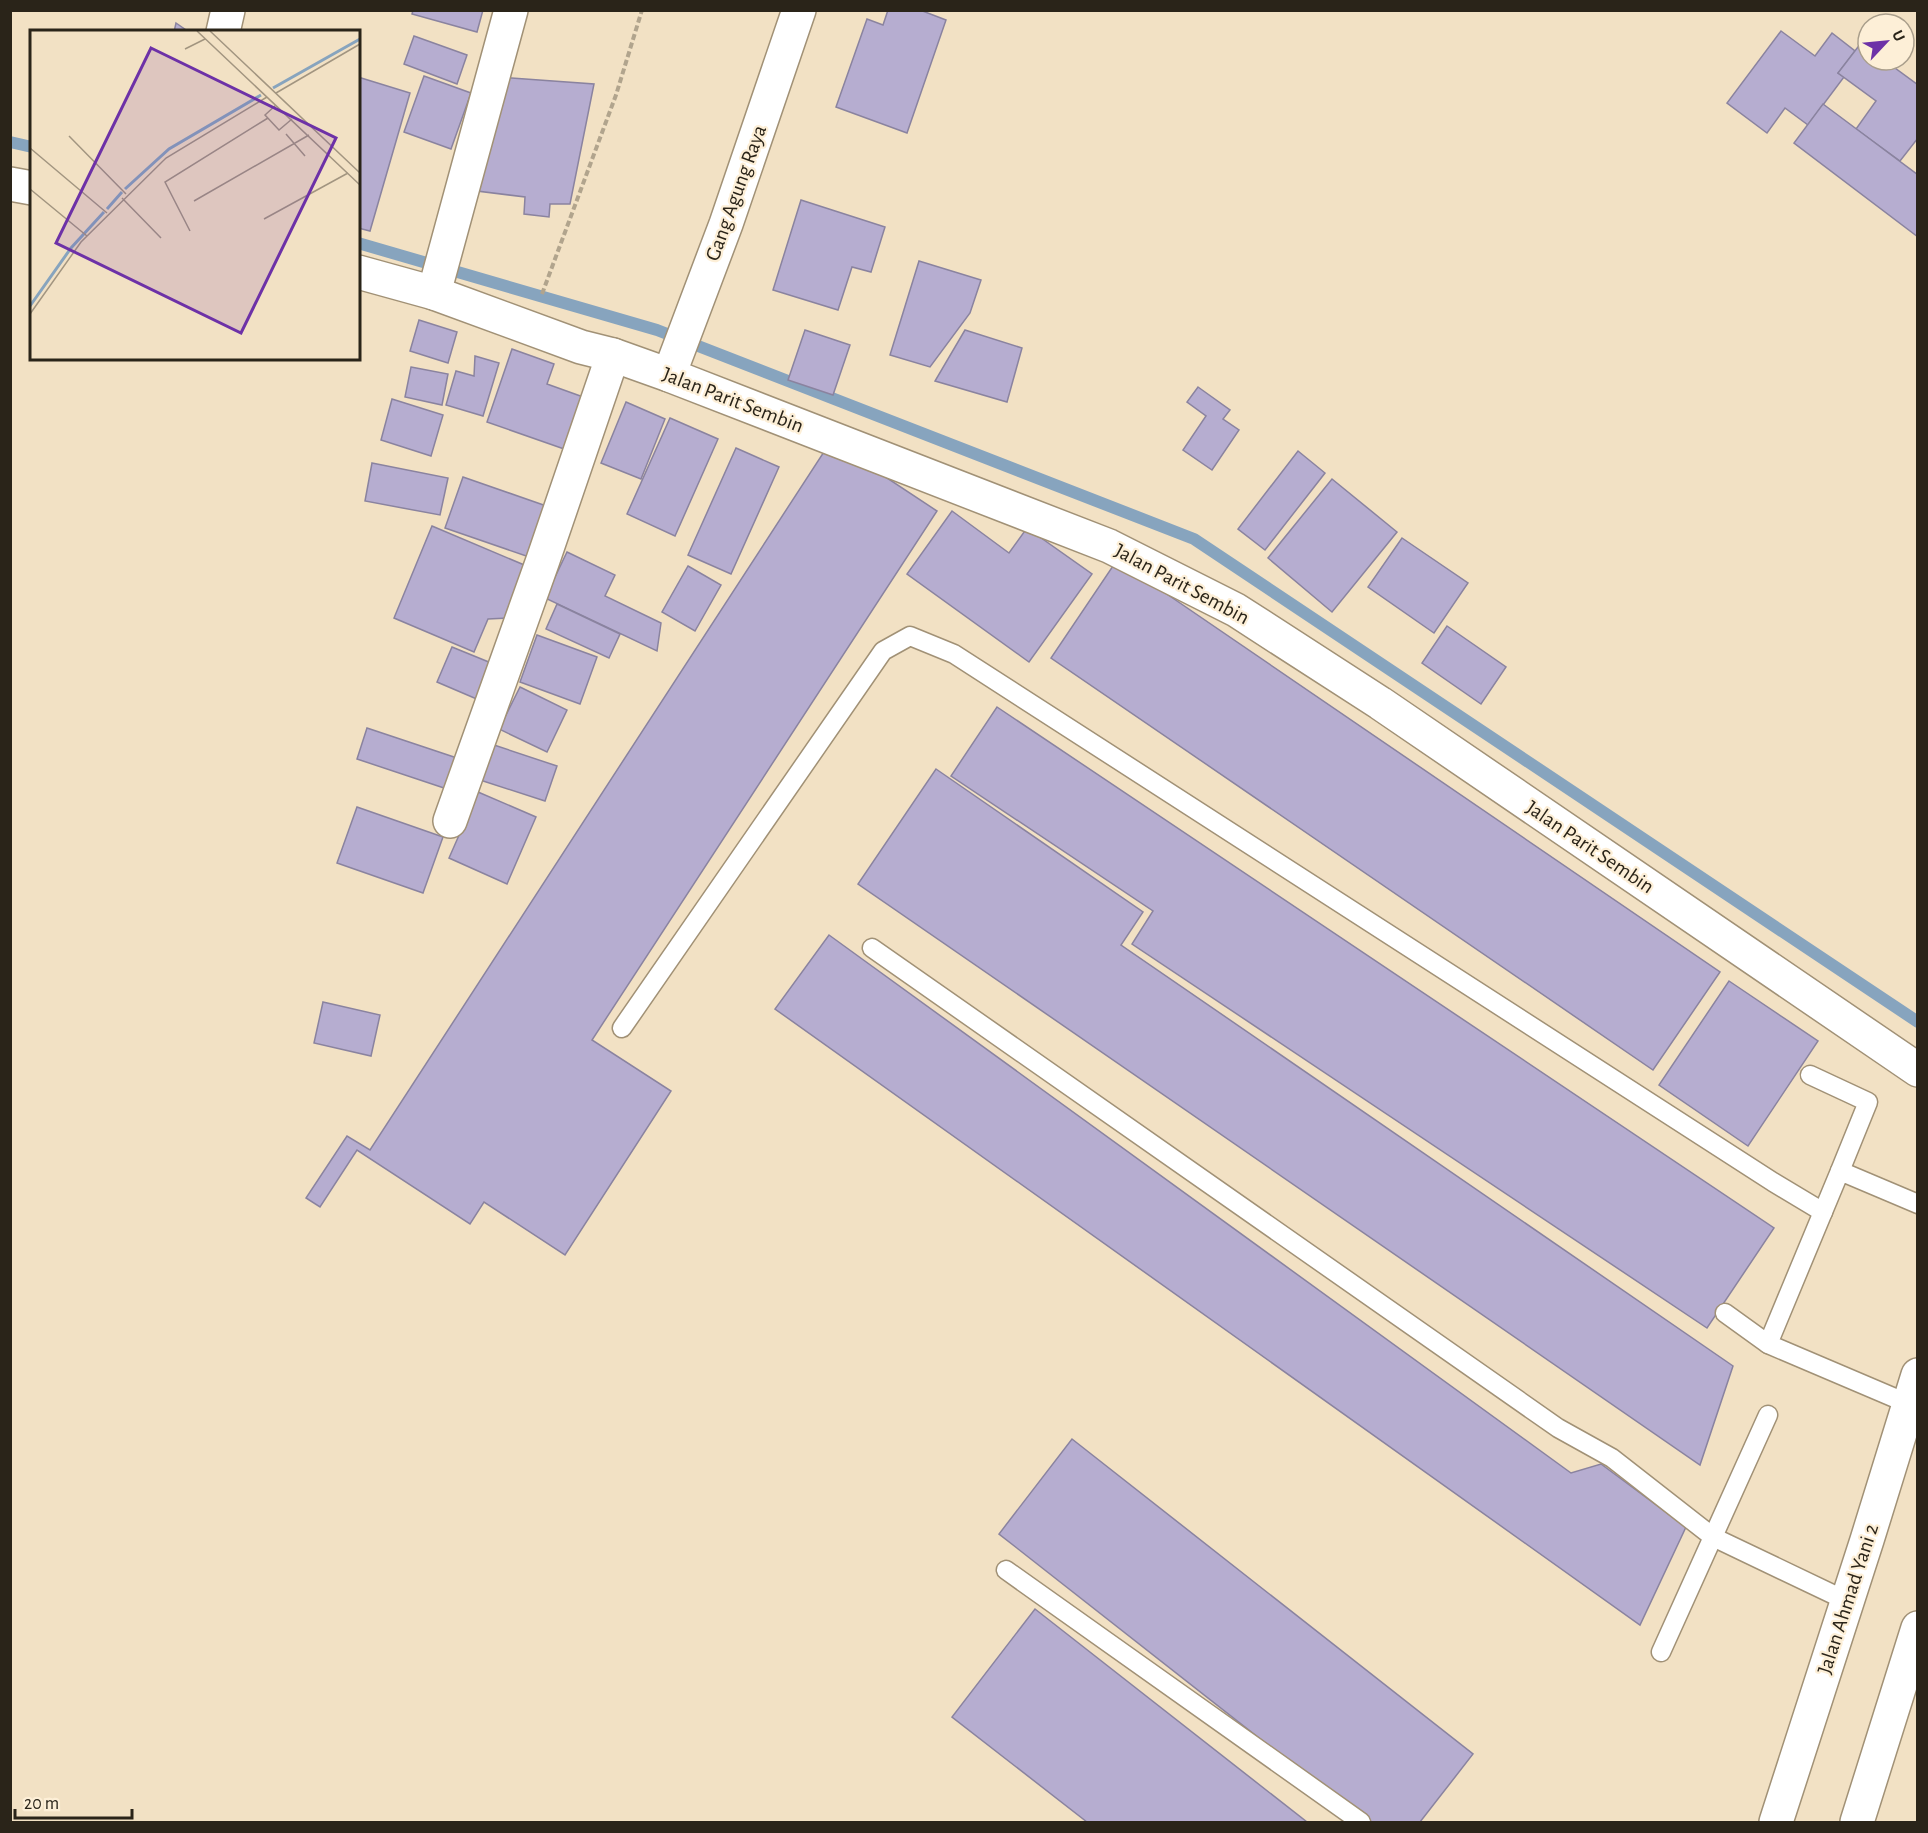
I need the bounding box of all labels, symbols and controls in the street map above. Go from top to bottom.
north arrow [1856,12,1916,72]
text: U [1889,28,1908,44]
inset map [30,30,360,360]
street label: Gang Agung Raya [702,122,770,264]
street label: Jalan Parit Sembin [660,363,806,437]
street label: Jalan Parit Sembin [1111,540,1253,628]
street label: Jalan Parit Sembin [1522,797,1658,897]
street label: Jalan Ahmad Yani 2 [1814,1521,1882,1677]
scale bar [15,1782,132,1820]
text: 20 m [24,1795,59,1813]

